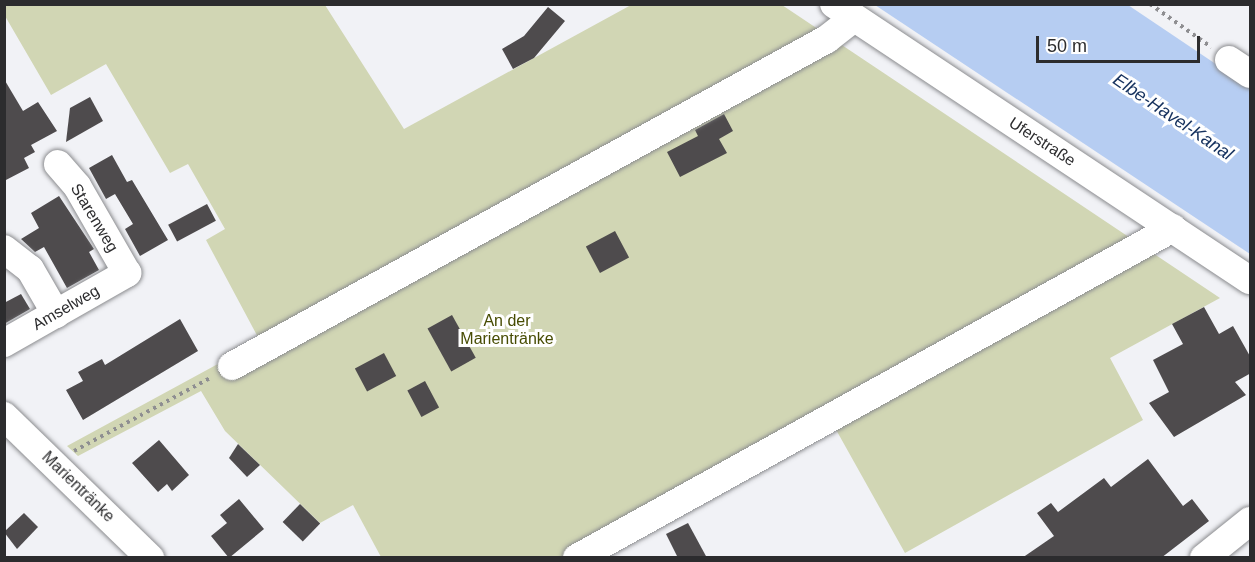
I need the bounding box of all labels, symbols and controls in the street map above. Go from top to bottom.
scale bar [1039,24,1202,62]
text: 50 m [1047,36,1087,56]
water label: Elbe-Havel-Kanal [1109,69,1237,165]
street label: Uferstraße [1005,113,1079,171]
street label: Starenweg [66,180,122,256]
street label: Amselweg [29,281,103,335]
park label: An der Marientränke [460,311,554,349]
street label: Marientränke [38,448,118,526]

